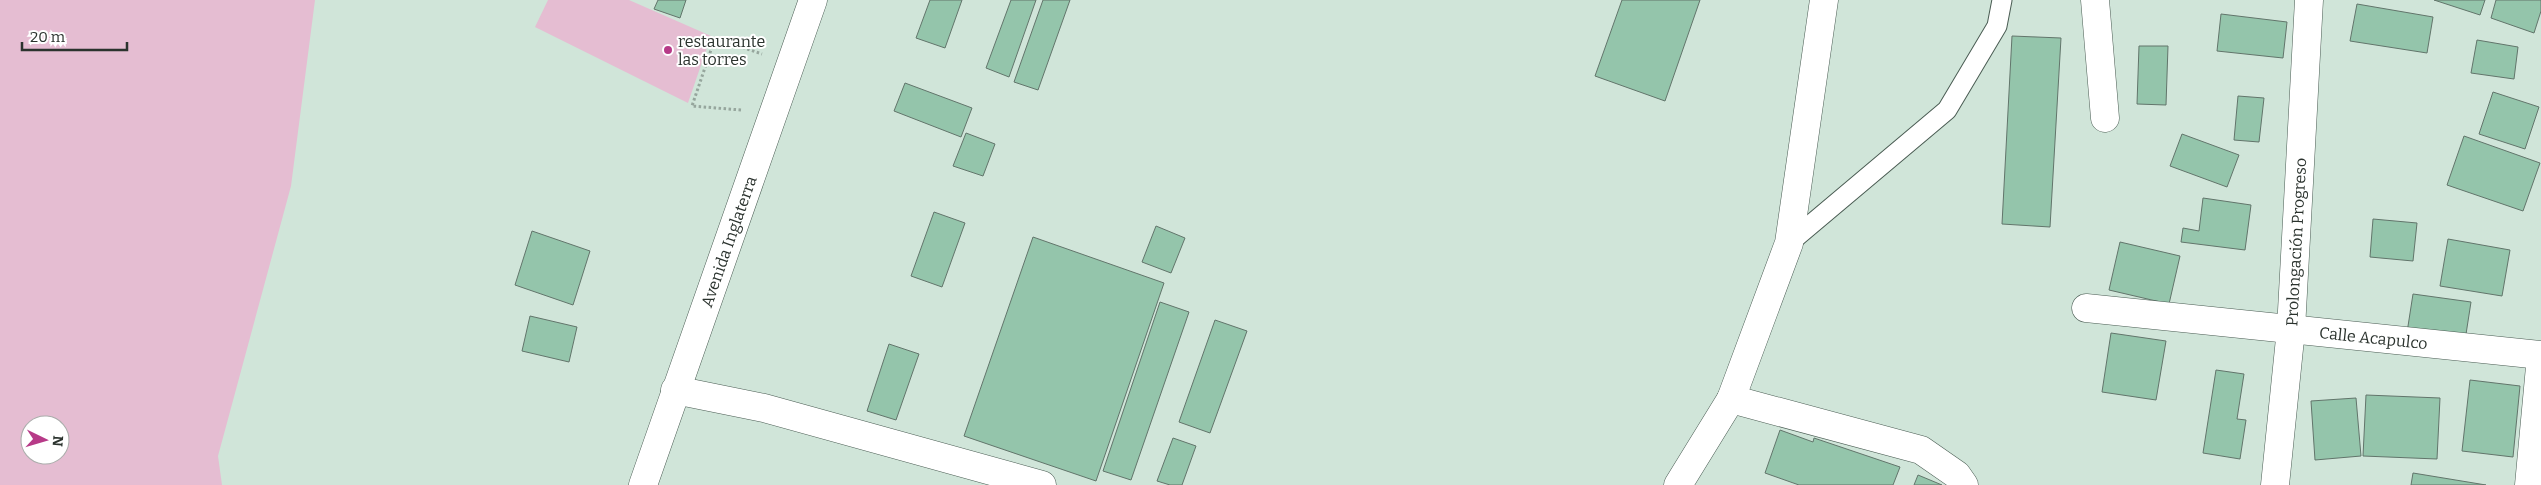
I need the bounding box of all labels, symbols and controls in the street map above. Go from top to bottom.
scale bar [22,20,128,52]
text: 20 m [30,28,66,46]
place label: restaurante las torres [678,32,765,69]
marker: restaurante las torres [662,44,674,56]
street label: Prolongación Progreso [2282,157,2310,327]
street label: Avenida Inglaterra [697,173,760,310]
street label: Calle Acapulco [2318,323,2429,353]
north arrow [20,415,70,465]
text: N [48,435,66,447]

